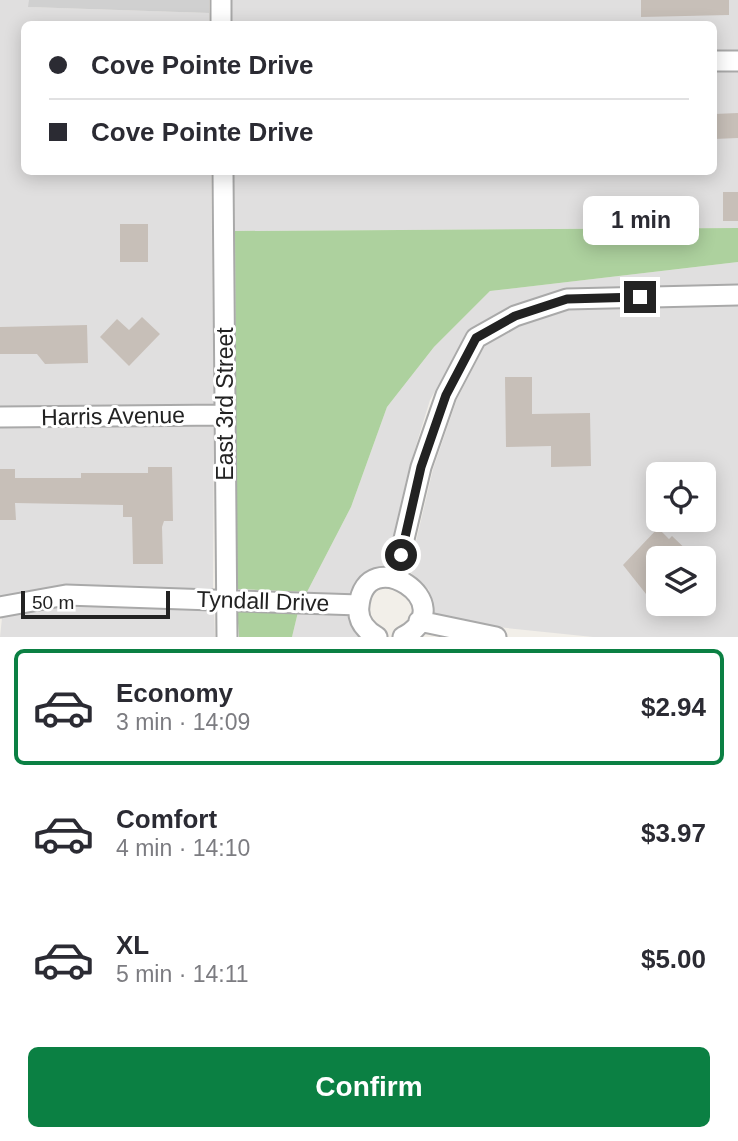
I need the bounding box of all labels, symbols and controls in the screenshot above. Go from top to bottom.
text: Cove Pointe Drive [91,50,314,80]
text: Cove Pointe Drive [91,117,314,147]
callout: 1 min [582,196,698,244]
text: 1 min [611,207,671,233]
route end [624,281,656,313]
street label: East 3rd Street [212,327,238,481]
street label: Harris Avenue [41,402,185,430]
map controls [646,462,716,616]
button: locate [646,462,716,532]
route start [385,539,417,571]
button: layers [646,546,716,616]
street label: Tyndall Drive [196,586,330,616]
scale bar [21,588,170,620]
text: 50 m [32,592,74,613]
icon: car [32,676,95,739]
text: Economy [116,678,233,708]
text: $2.94 [641,692,706,722]
text: 3 min · 14:09 [116,709,250,735]
icon: car [32,802,95,865]
text: Comfort [116,804,217,834]
text: $3.97 [641,818,706,848]
text: 4 min · 14:10 [116,835,250,861]
icon: car [32,928,95,991]
text: XL [116,930,149,960]
text: $5.00 [641,944,706,974]
text: 5 min · 14:11 [116,961,249,987]
button: Confirm [28,1047,710,1127]

